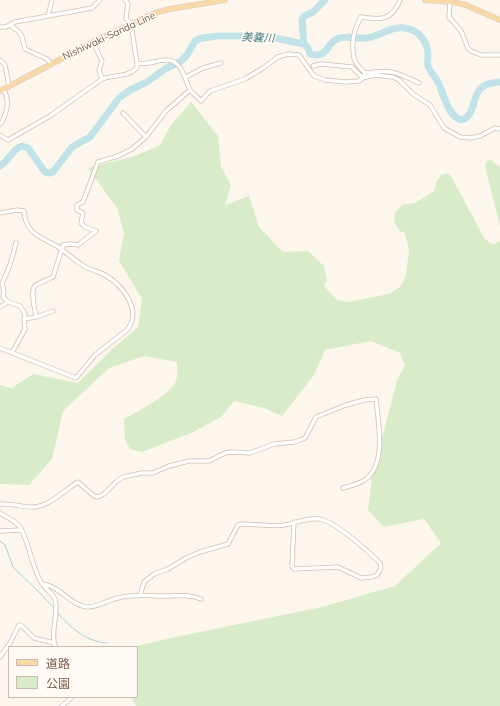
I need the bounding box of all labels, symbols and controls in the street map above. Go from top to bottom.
street label: Nishiwaki-Sanda Line [61,9,157,63]
water label: 美嚢川 [241,31,275,45]
legend [8,646,138,698]
text: 道路 [46,656,70,671]
text: 公園 [46,676,70,691]

